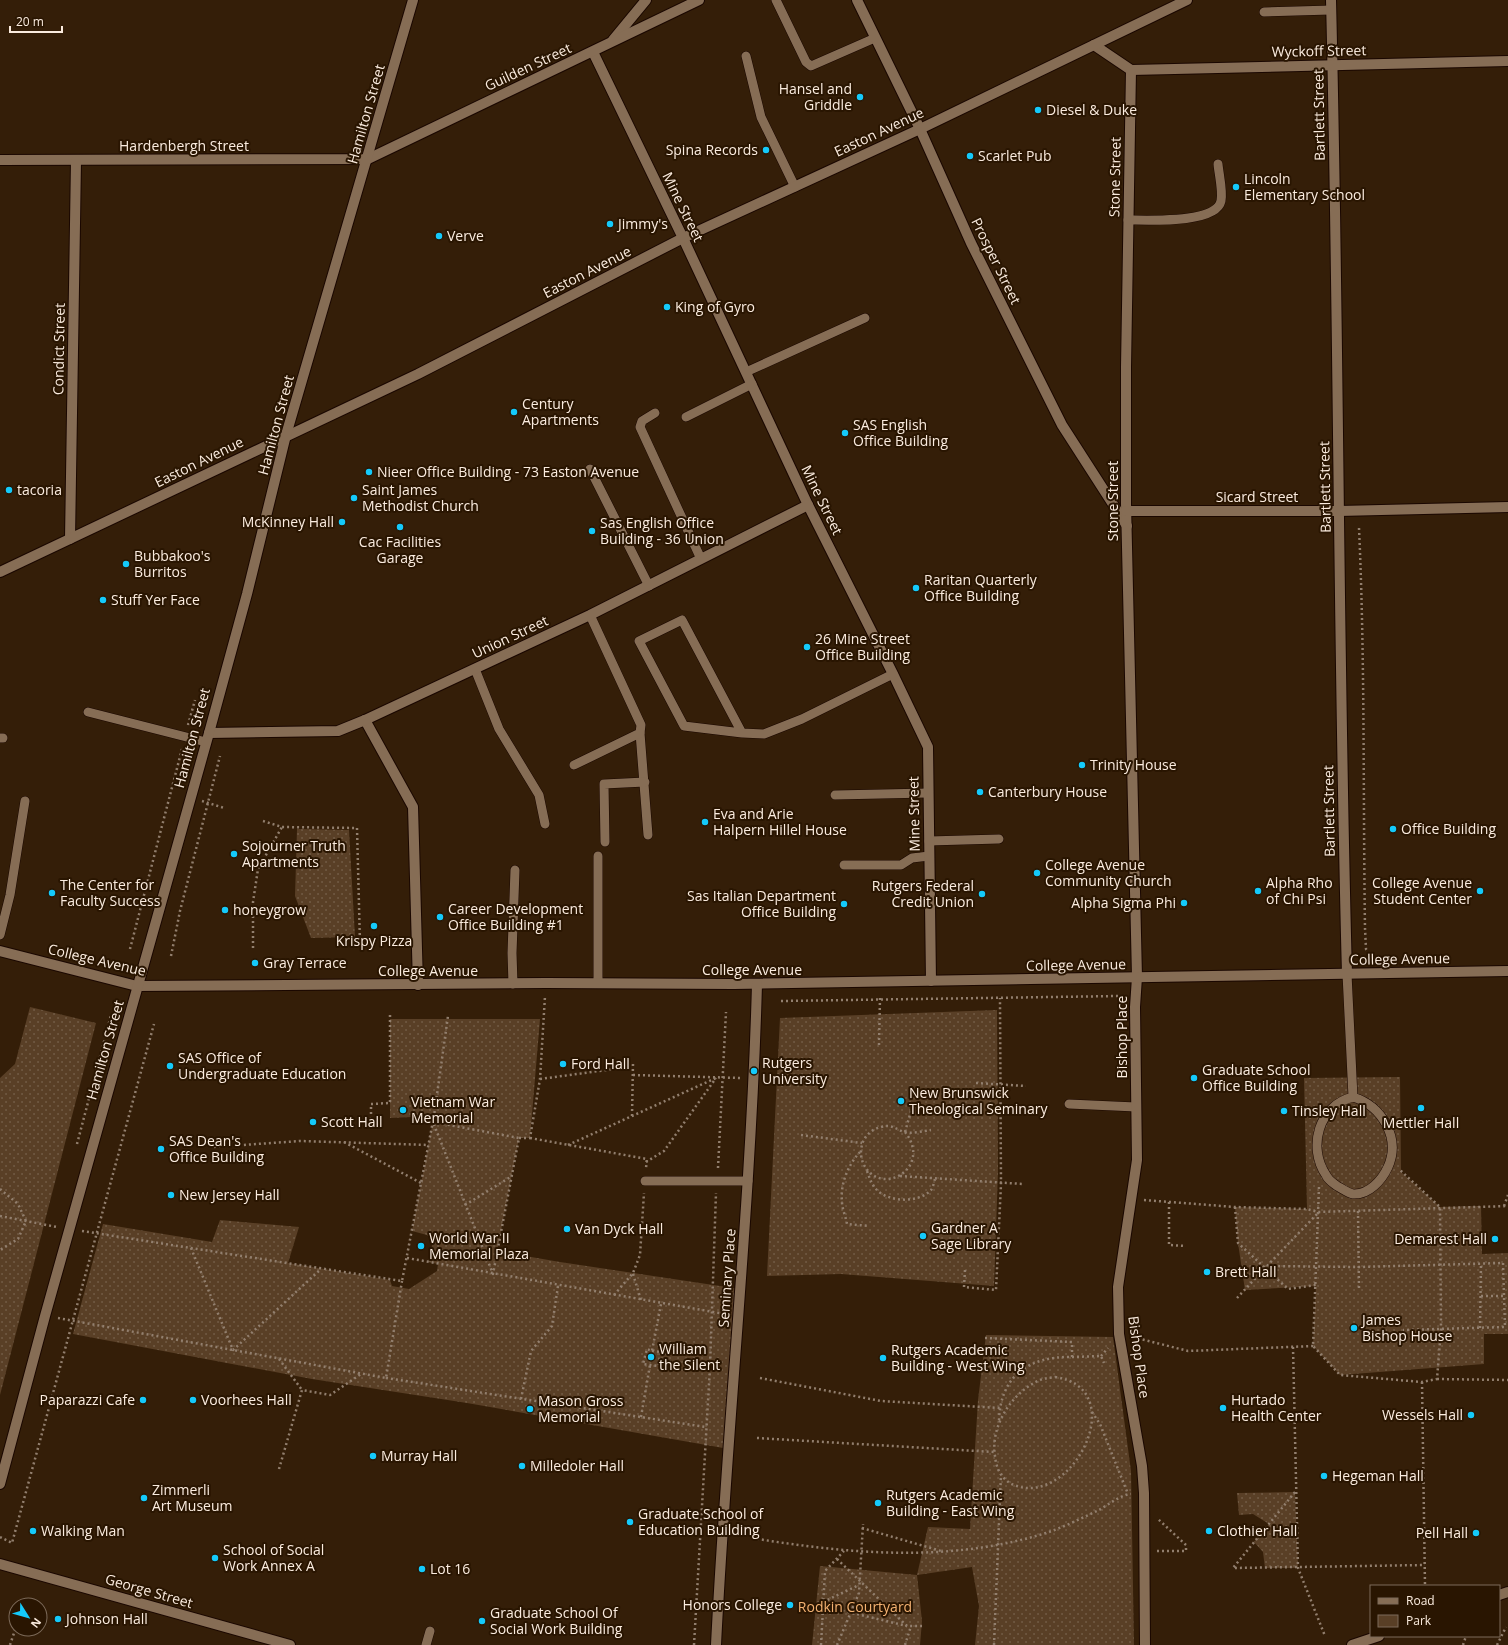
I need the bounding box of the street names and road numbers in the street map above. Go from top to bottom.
street label: Guilden Street [481,38,574,95]
street label: Wyckoff Street [1272,40,1366,61]
street label: Hamilton Street [342,62,389,166]
street label: Bartlett Street [1308,69,1329,161]
street label: Easton Avenue [831,102,927,161]
street label: Hardenbergh Street [119,136,249,155]
street label: Stone Street [1104,137,1125,217]
street label: Mine Street [658,169,708,245]
street label: Prosper Street [967,214,1026,307]
street label: Easton Avenue [539,241,634,302]
street label: Condict Street [48,303,69,395]
street label: Hamilton Street [253,373,298,477]
street label: Easton Avenue [151,432,246,491]
street label: Bartlett Street [1314,441,1335,533]
street label: Stone Street [1103,461,1122,541]
street label: Mine Street [797,462,847,538]
street label: Sicard Street [1216,487,1298,506]
street label: Union Street [469,611,551,663]
street label: Hamilton Street [169,686,214,790]
street label: Bartlett Street [1318,765,1339,857]
street label: Mine Street [903,776,924,852]
street label: College Avenue [46,939,148,980]
street label: College Avenue [1350,948,1450,969]
street label: College Avenue [1026,954,1126,975]
street label: College Avenue [702,960,802,979]
street label: College Avenue [378,961,478,980]
street label: Bishop Place [1112,995,1131,1078]
street label: Hamilton Street [81,998,128,1102]
street label: Seminary Place [714,1228,739,1328]
street label: Bishop Place [1124,1315,1155,1399]
street label: George Street [103,1569,195,1612]

